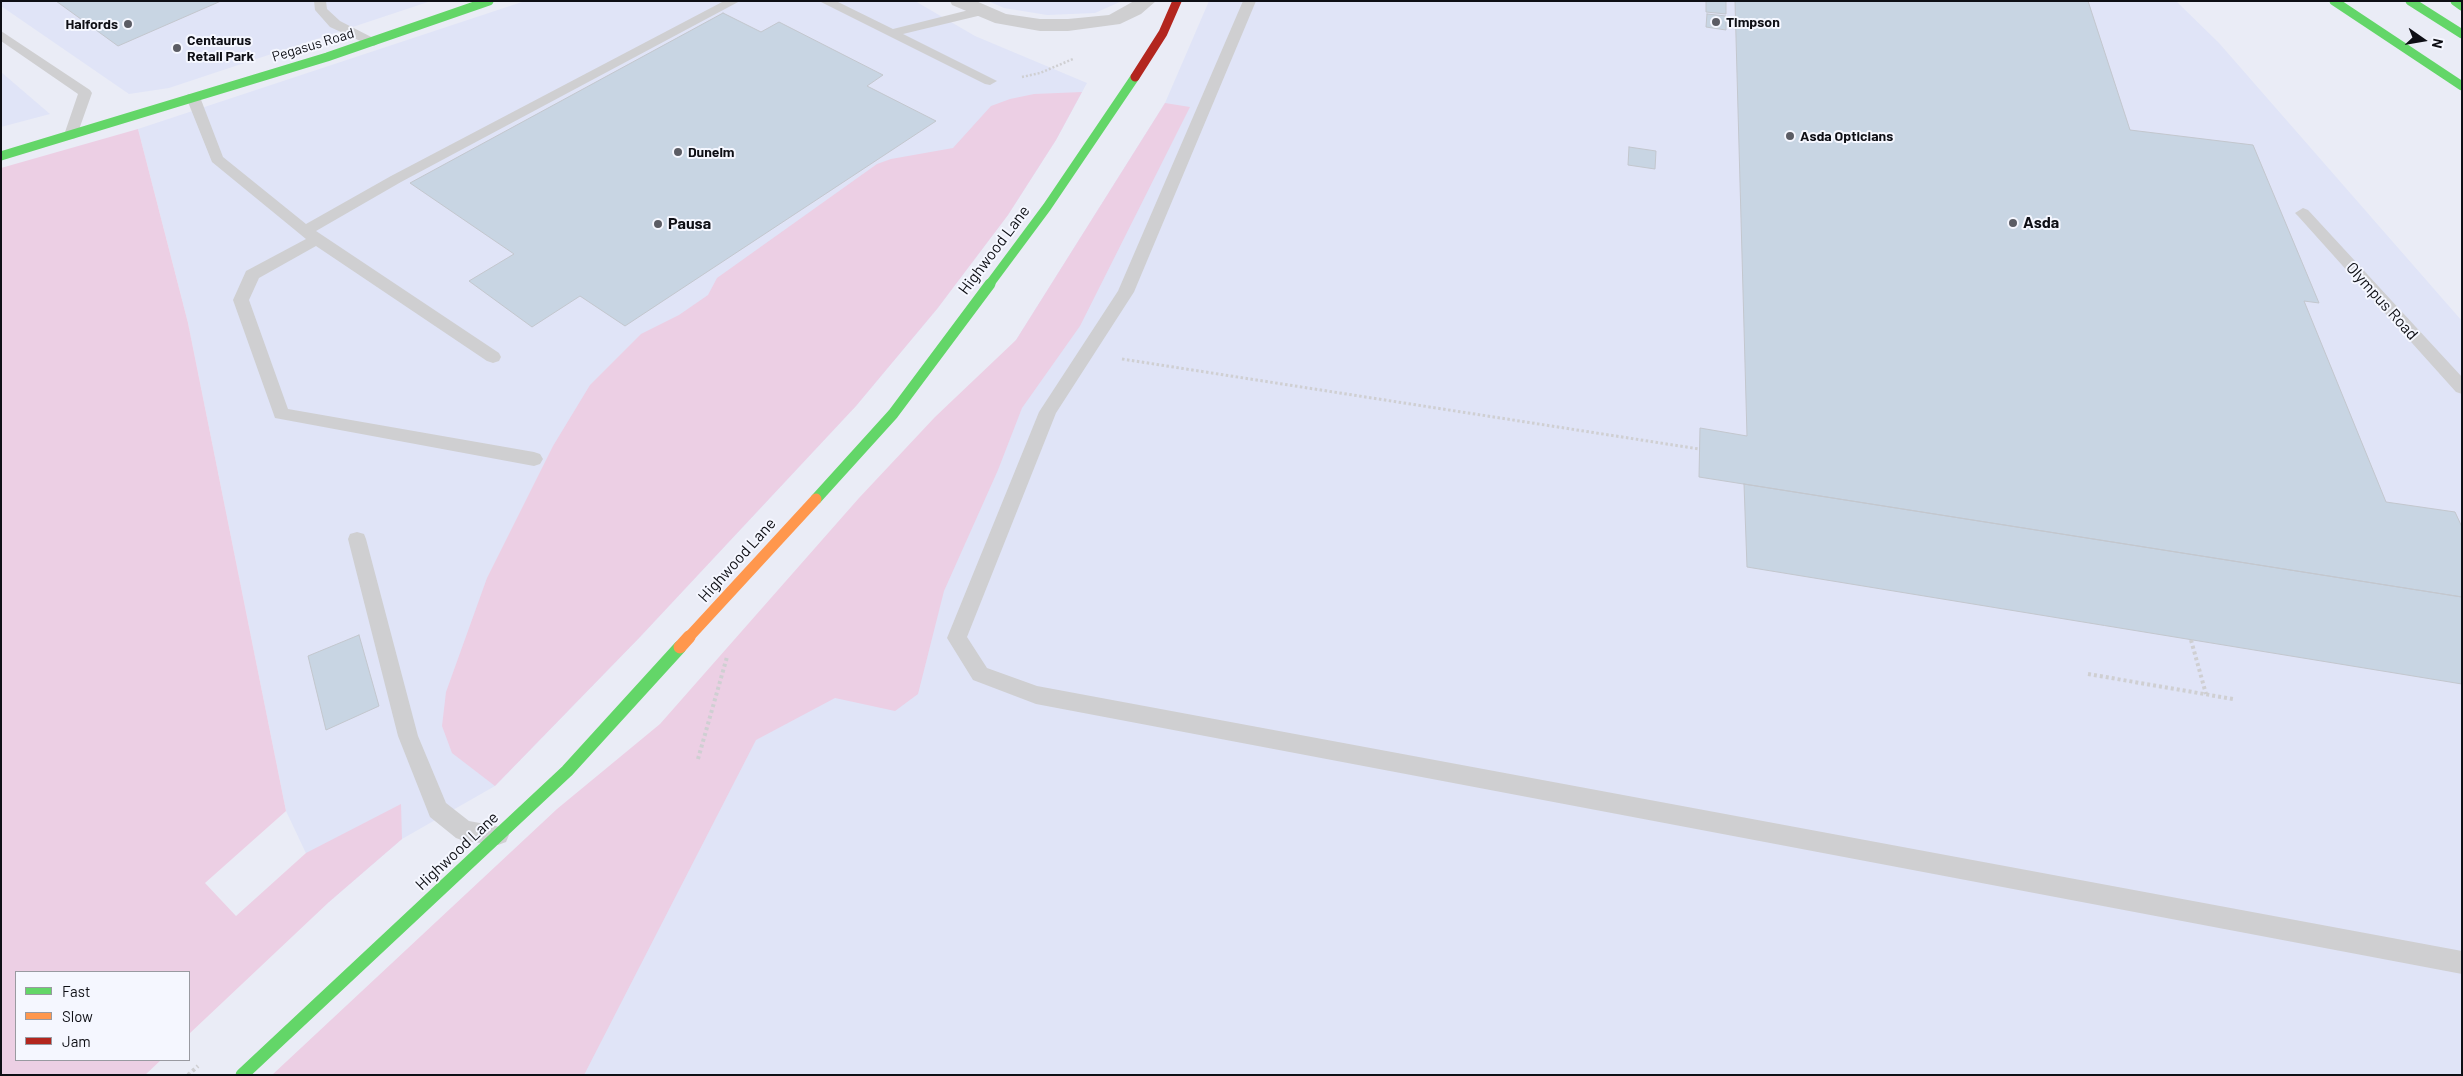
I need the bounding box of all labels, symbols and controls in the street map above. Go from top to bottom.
place label: Timpson [1726,14,1780,30]
north arrow [2398,15,2448,65]
place label: Halfords [65,16,118,32]
marker: Timpson [1710,16,1722,28]
marker: Halfords [122,18,134,30]
street label: Pegasus Road [270,25,356,65]
place label: Centaurus Retail Park [187,32,254,64]
text: N [2429,37,2447,50]
marker: Centaurus Retail Park [171,42,183,54]
place label: Asda Opticians [1800,128,1893,144]
marker: Asda Opticians [1784,130,1796,142]
place label: Dunelm [688,144,735,160]
marker: Dunelm [672,146,684,158]
street label: Highwood Lane [954,202,1034,298]
place label: Asda [2023,213,2059,233]
place label: Pausa [668,214,711,234]
marker: Asda [2007,217,2019,229]
marker: Pausa [652,218,664,230]
street label: Olympus Road [2342,258,2422,344]
street label: Highwood Lane [694,514,780,606]
street label: Highwood Lane [411,808,503,894]
legend [15,971,190,1061]
text: Fast [62,982,90,1000]
text: Slow [62,1007,93,1025]
text: Jam [62,1032,91,1050]

